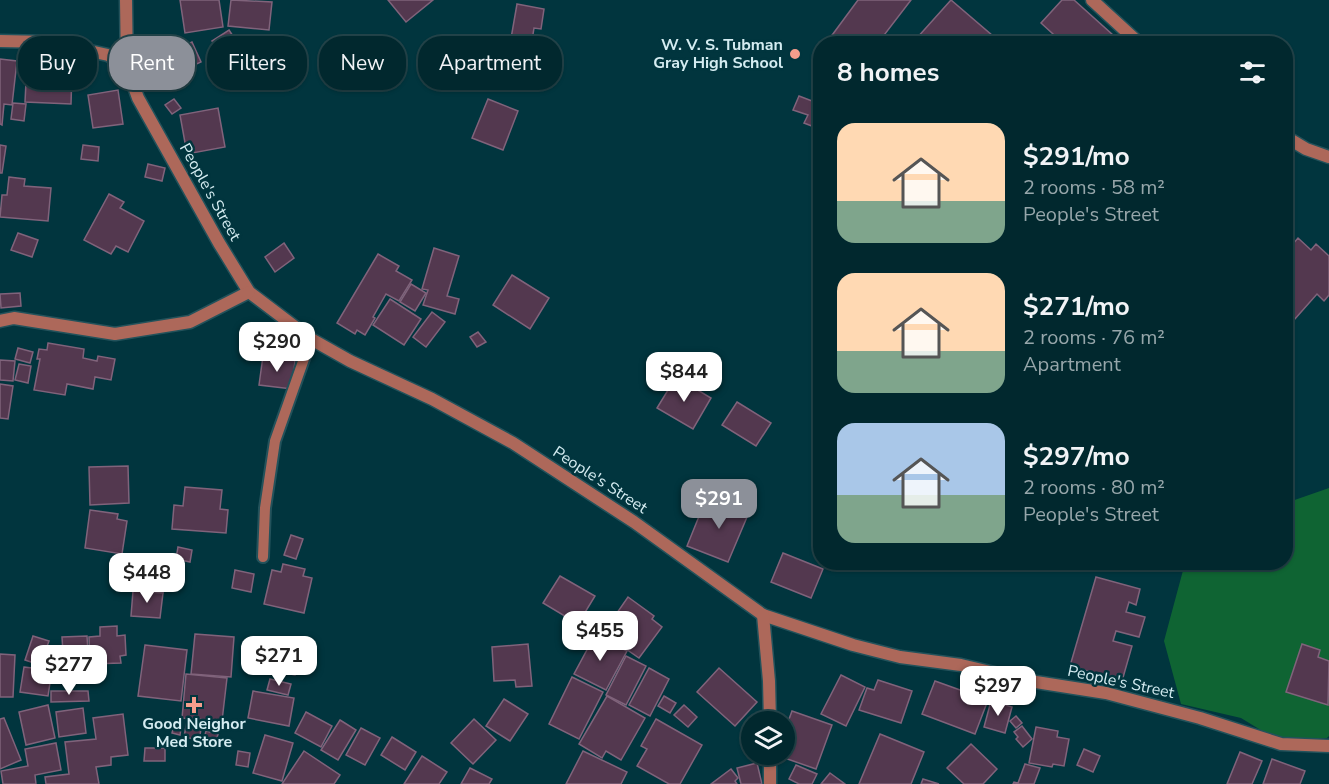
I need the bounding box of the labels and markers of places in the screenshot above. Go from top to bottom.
place label: W. V. S. Tubman Gray High School [653,34,783,74]
marker: W. V. S. Tubman Gray High School [788,47,802,61]
pin: $290 [241,322,313,373]
pin: $844 [648,352,720,403]
pin: $291 [683,479,755,530]
pin: $448 [111,553,183,604]
pin: $455 [564,611,636,662]
pin: $271 [243,636,315,687]
pin: $277 [33,645,105,696]
pin: $297 [962,666,1034,717]
marker: Good Neighor Med Store [187,698,201,712]
place label: Good Neighor Med Store [142,713,246,753]

